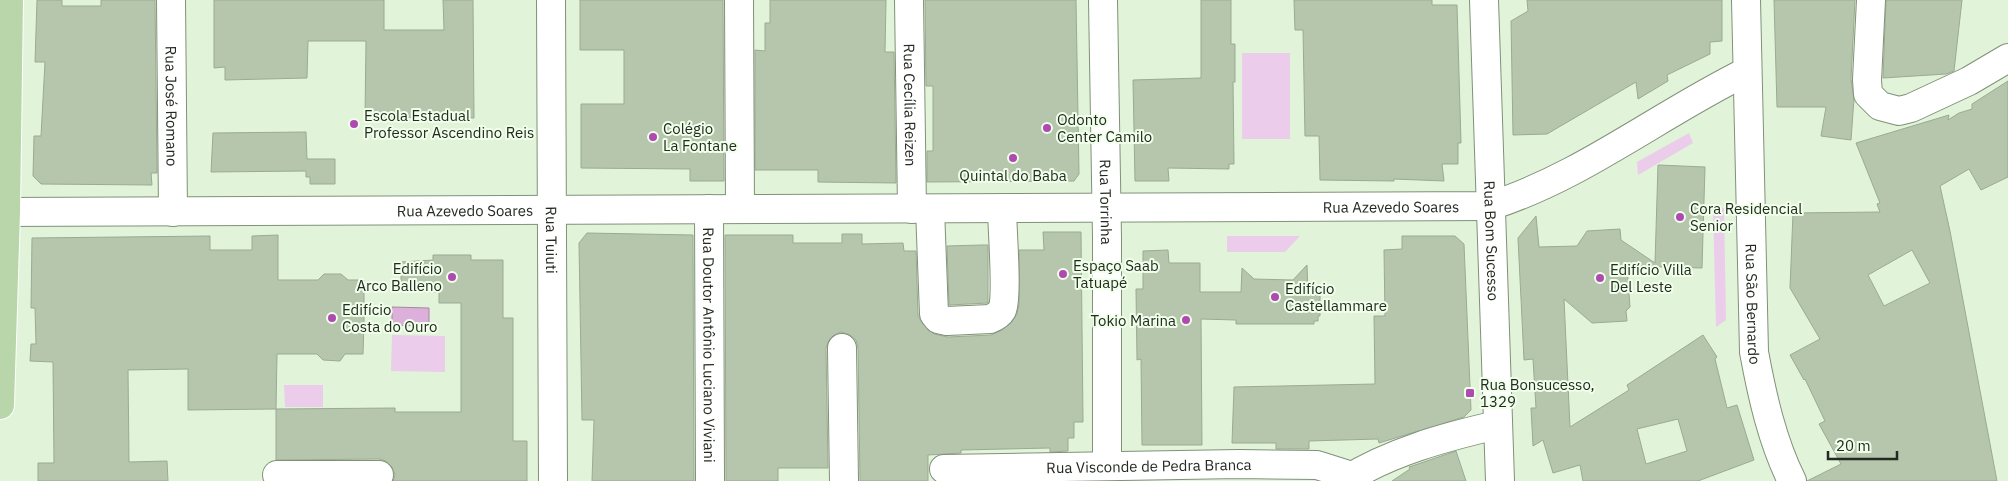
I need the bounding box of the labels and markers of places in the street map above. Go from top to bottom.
place label: Escola Estadual Professor Ascendino Reis [364,106,534,142]
place label: Odonto Center Camilo [1057,110,1152,146]
marker: Escola Estadual Professor Ascendino Reis [348,118,360,130]
place label: Colégio La Fontane [663,119,737,155]
marker: Odonto Center Camilo [1041,122,1053,134]
marker: Colégio La Fontane [647,131,659,143]
marker: Quintal do Baba [1007,152,1019,164]
place label: Quintal do Baba [959,166,1067,185]
place label: Cora Residencial Senior [1690,199,1802,235]
marker: Cora Residencial Senior [1674,211,1686,223]
place label: Espaço Saab Tatuapé [1073,256,1159,292]
place label: Edifício Arco Balleno [357,259,442,295]
place label: Edifício Villa Del Leste [1610,260,1692,296]
marker: Espaço Saab Tatuapé [1057,268,1069,280]
marker: Edifício Arco Balleno [446,271,458,283]
marker: Edifício Villa Del Leste [1594,272,1606,284]
place label: Edifício Castellammare [1285,279,1387,315]
marker: Edifício Castellammare [1269,291,1281,303]
place label: Edifício Costa do Ouro [342,300,437,336]
place label: Tokio Marina [1090,311,1176,330]
marker: Edifício Costa do Ouro [326,312,338,324]
marker: Tokio Marina [1180,314,1192,326]
place label: Rua Bonsucesso, 1329 [1480,375,1595,411]
marker: Rua Bonsucesso, 1329 [1464,387,1476,399]

